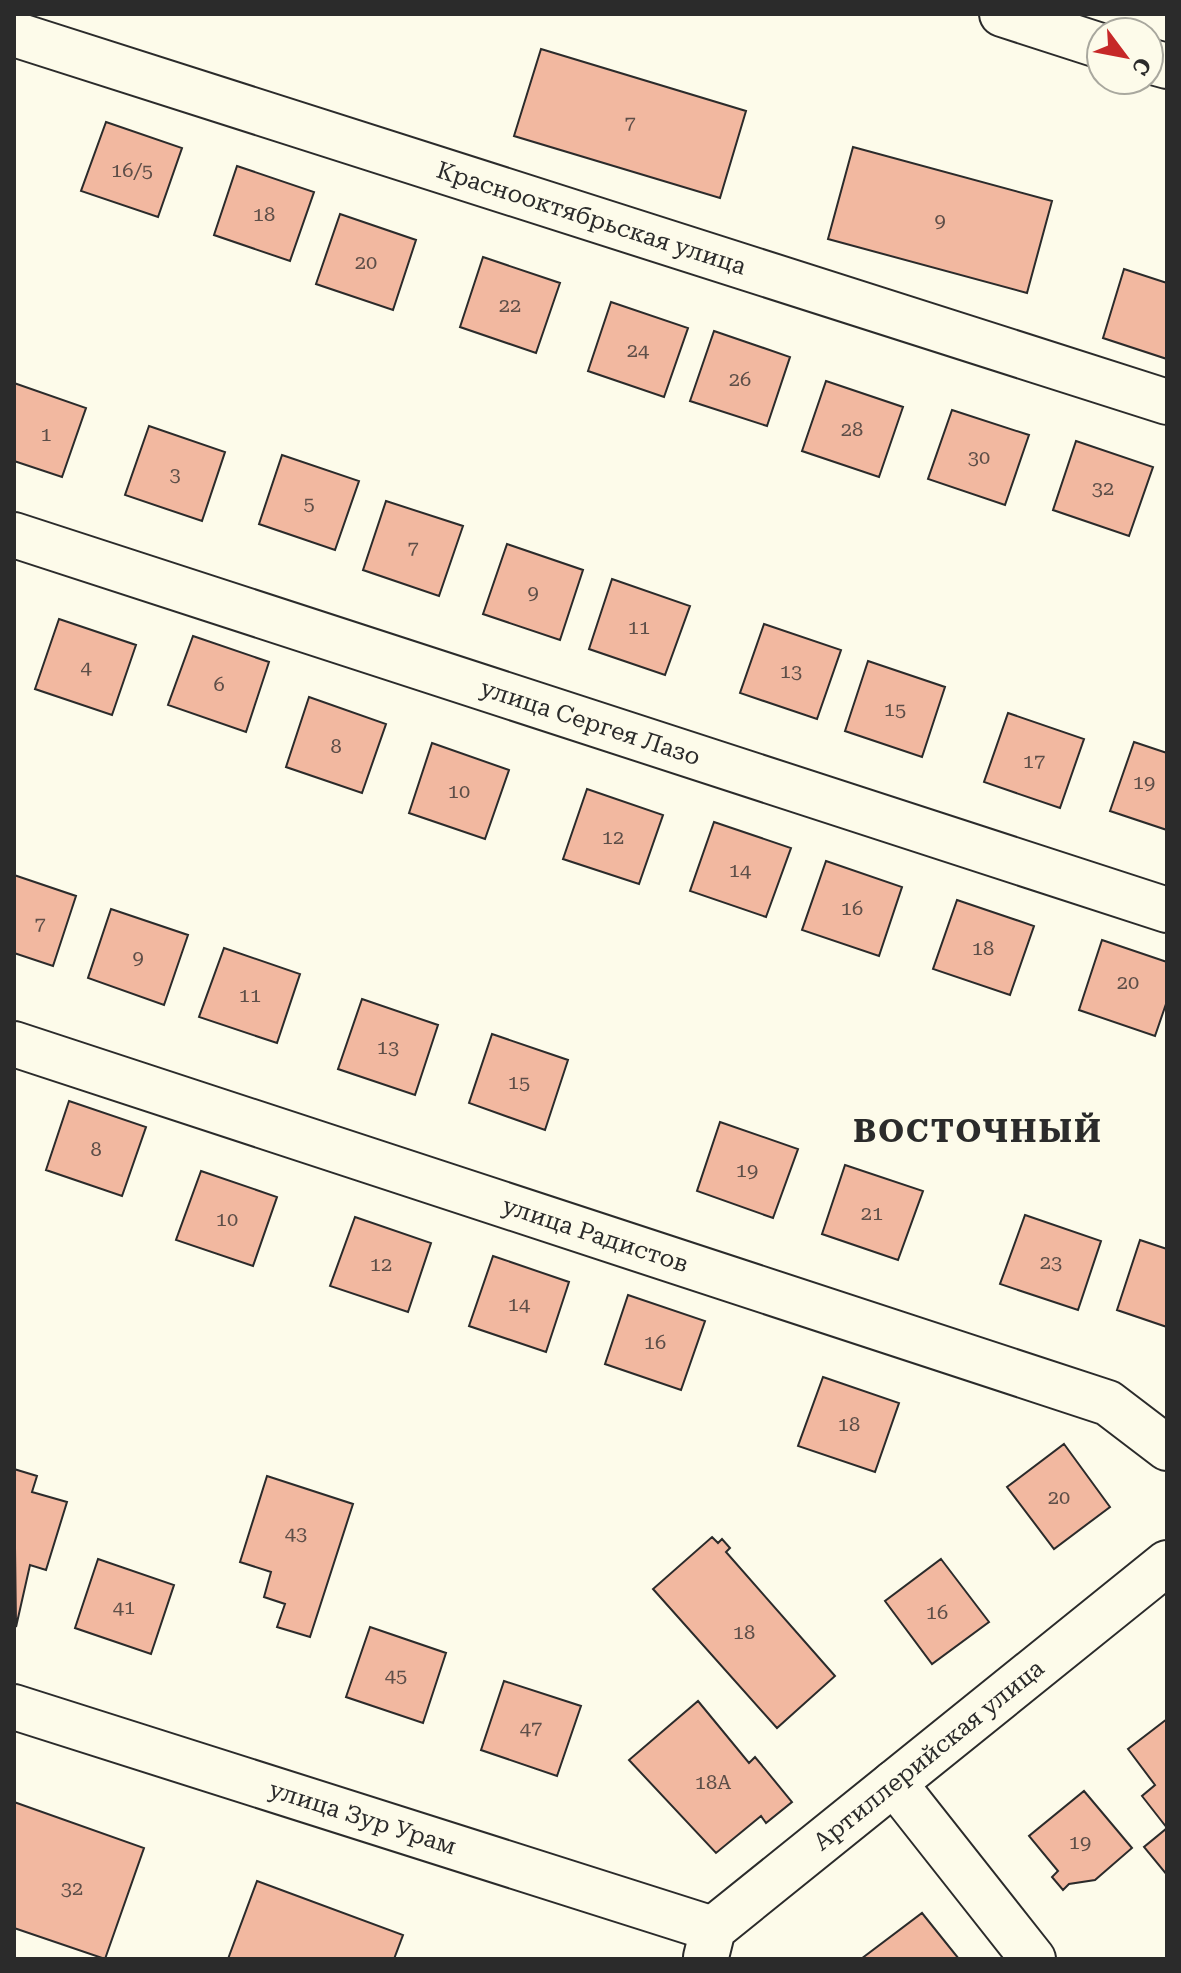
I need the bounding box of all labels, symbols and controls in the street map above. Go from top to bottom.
north arrow [1085,16,1165,96]
text: С [1127,53,1156,79]
house number: 7 [624,111,636,135]
street label: Краснооктябрьская улица [433,156,749,281]
house number: 16/5 [111,158,153,182]
house number: 18 [253,202,275,226]
house number: 9 [934,208,946,232]
house number: 20 [355,250,377,274]
house number: 22 [499,293,521,317]
house number: 24 [627,338,650,362]
house number: 26 [729,367,751,391]
house number: 28 [841,417,863,441]
house number: 1 [40,422,52,446]
house number: 30 [968,445,990,469]
house number: 3 [169,462,181,486]
house number: 32 [1092,476,1114,500]
house number: 5 [303,491,315,515]
house number: 7 [407,536,419,560]
house number: 9 [527,580,539,604]
house number: 11 [628,615,650,639]
house number: 4 [80,655,92,679]
house number: 13 [780,659,802,683]
house number: 6 [213,672,225,696]
street label: улица Сергея Лазо [477,674,704,771]
house number: 15 [884,697,906,721]
house number: 8 [330,734,342,758]
house number: 17 [1023,749,1045,773]
house number: 19 [1133,770,1155,794]
house number: 10 [448,779,470,803]
house number: 12 [602,825,624,849]
house number: 14 [729,858,752,882]
house number: 16 [841,896,863,920]
house number: 7 [34,912,46,936]
house number: 18 [972,936,994,960]
house number: 9 [132,945,144,969]
house number: 20 [1117,970,1139,994]
house number: 11 [239,983,261,1007]
house number: 13 [377,1035,399,1059]
house number: 15 [508,1070,530,1094]
district label: ВОСТОЧНЫЙ [853,1112,1103,1150]
house number: 8 [90,1137,102,1161]
house number: 19 [736,1158,758,1182]
street label: улица Радистов [499,1191,692,1278]
house number: 21 [861,1201,883,1225]
house number: 10 [216,1207,238,1231]
house number: 23 [1040,1250,1062,1274]
house number: 12 [370,1252,392,1276]
house number: 14 [508,1292,531,1316]
house number: 16 [644,1330,666,1354]
house number: 18 [838,1412,860,1436]
house number: 20 [1048,1485,1070,1509]
house number: 43 [285,1521,307,1545]
house number: 41 [113,1595,135,1619]
house number: 16 [926,1600,948,1624]
house number: 18 [733,1620,755,1644]
street label: Артиллерийская улица [808,1654,1050,1856]
house number: 45 [385,1663,407,1687]
house number: 47 [520,1716,542,1740]
house number: 18А [695,1770,731,1794]
street label: улица Зур Урам [266,1775,460,1861]
house number: 19 [1069,1830,1091,1854]
house number: 32 [61,1876,83,1900]

